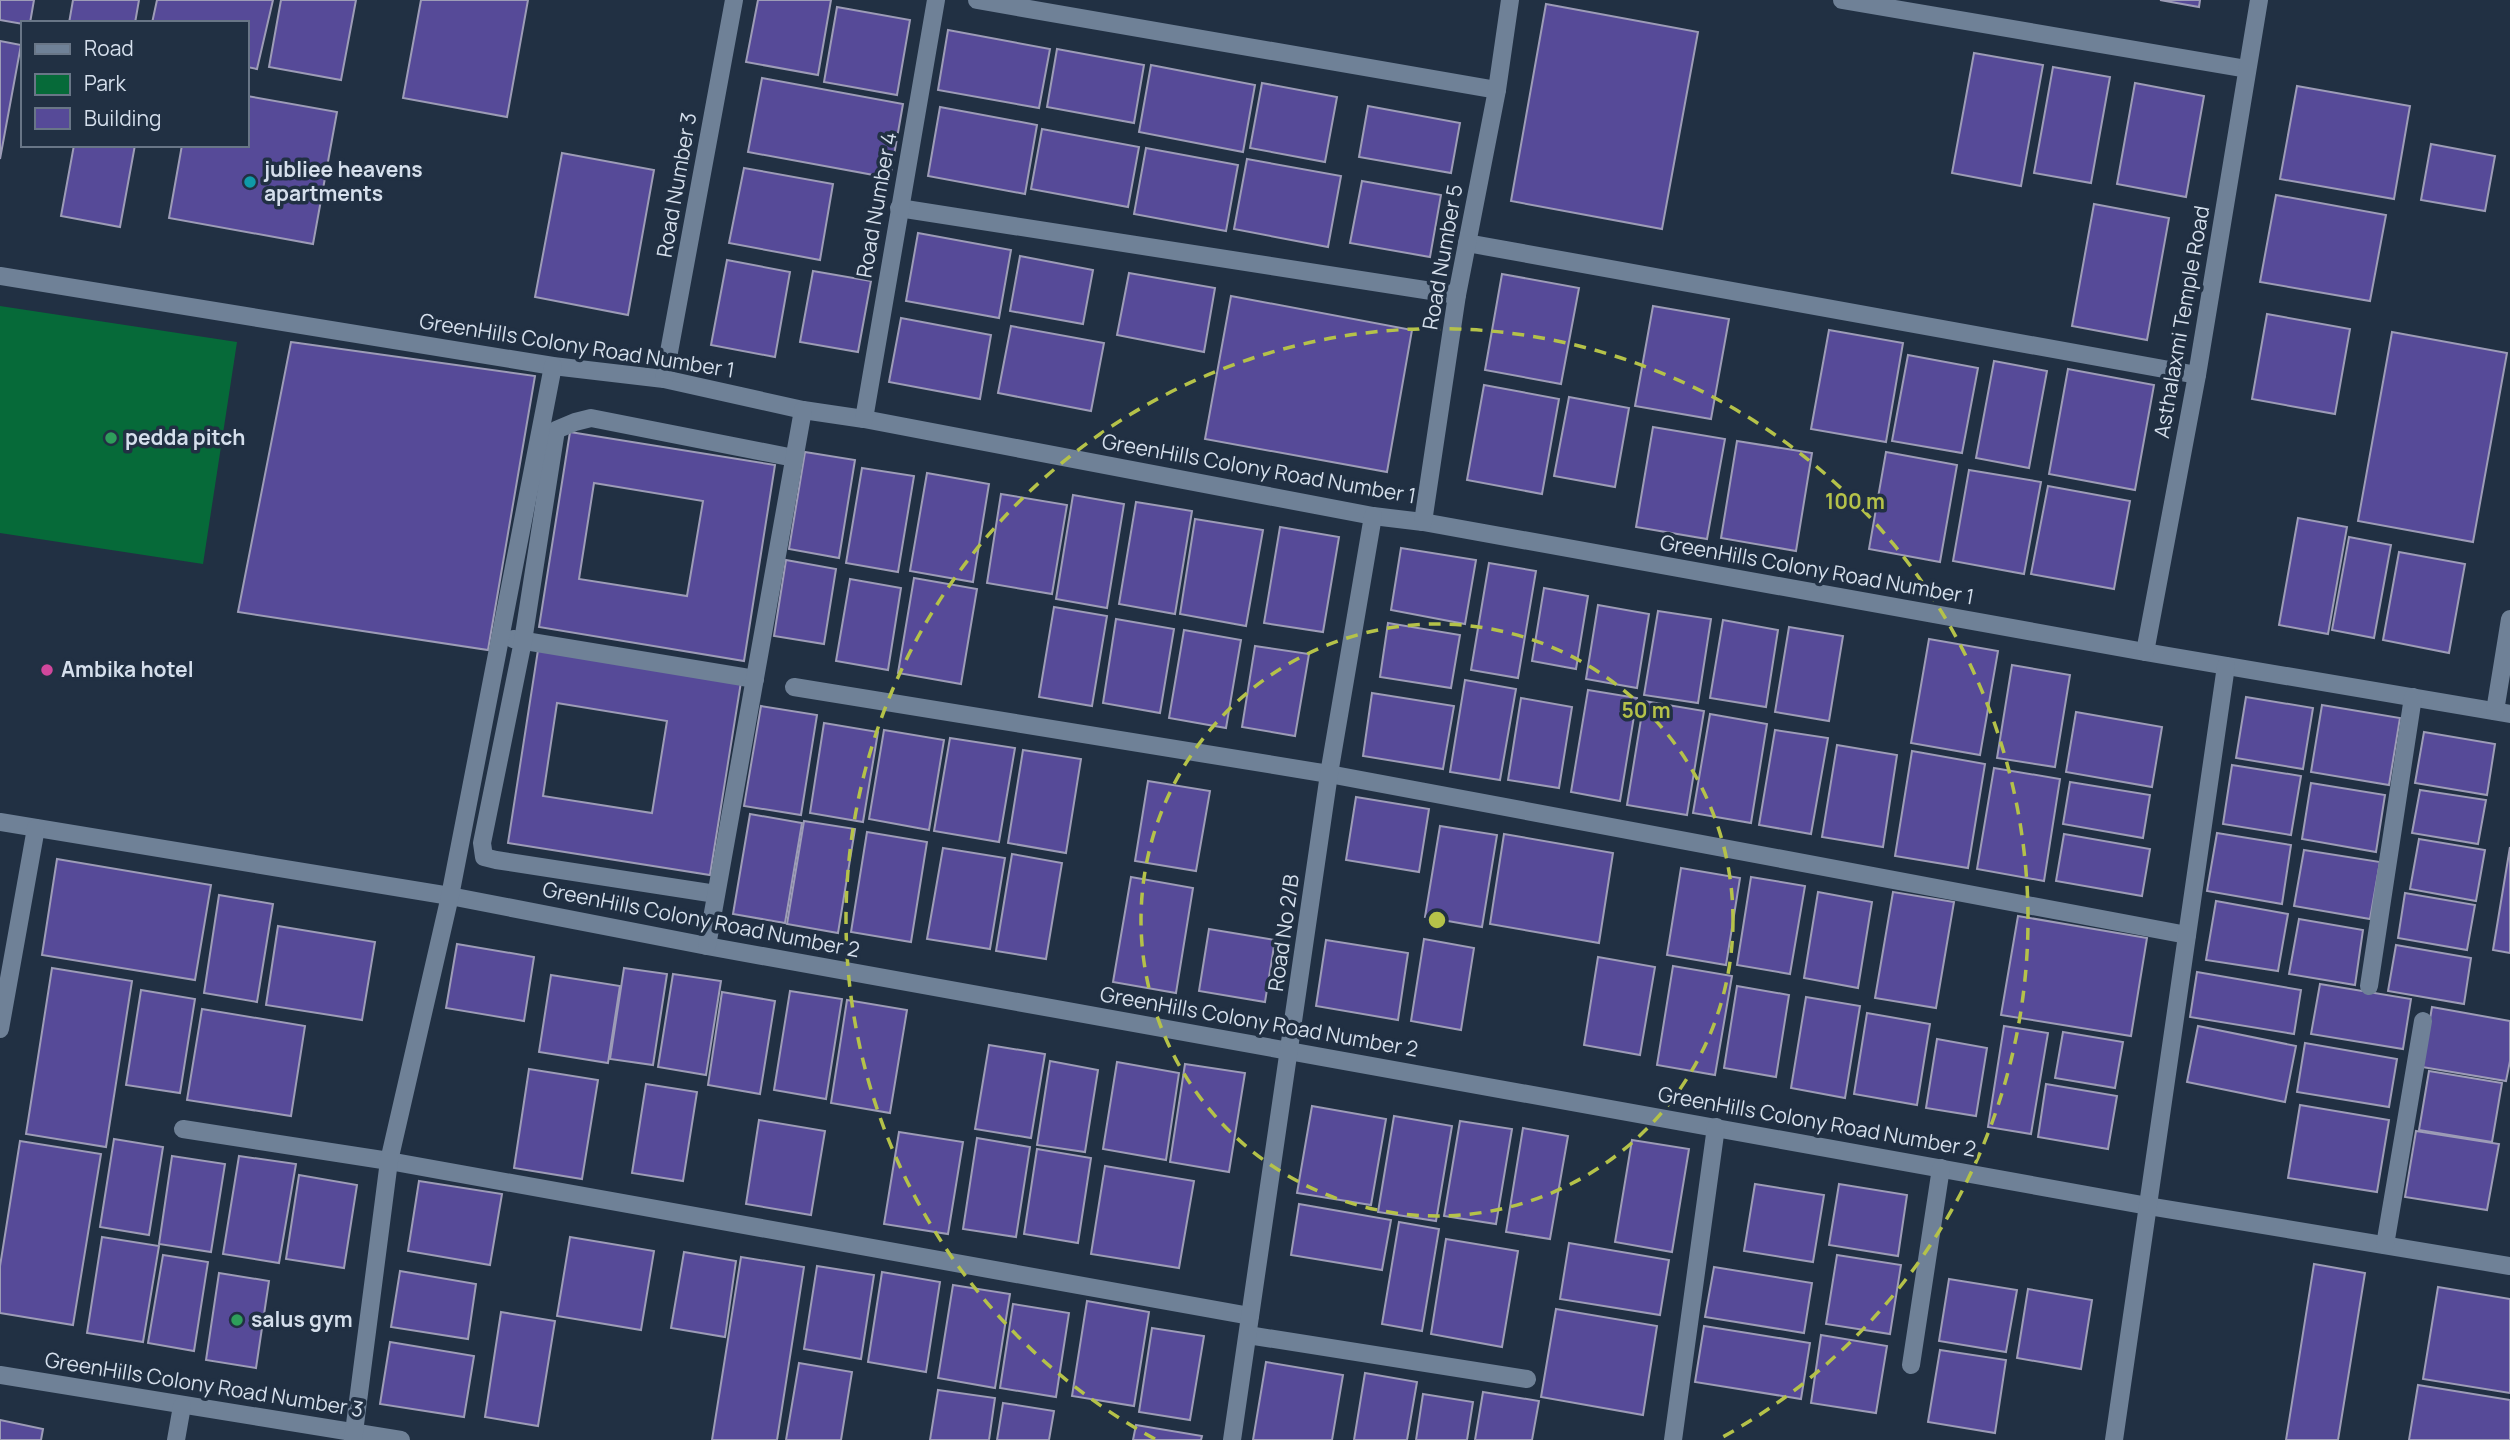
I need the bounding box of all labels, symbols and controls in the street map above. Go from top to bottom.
legend [21,21,248,147]
text: Road [84,34,134,62]
text: Park [84,69,126,97]
text: Building [84,104,161,132]
street label: Road Number 3 [649,110,703,260]
street label: Road Number 4 [849,130,903,280]
place label: jubliee heavens apartments [263,155,423,207]
marker: jubliee heavens apartments [242,174,258,190]
street label: Road Number 5 [1415,182,1469,332]
street label: Asthalaxmi Temple Road [2147,203,2215,440]
street label: GreenHills Colony Road Number 1 [418,306,737,384]
place label: pedda pitch [125,423,245,451]
street label: GreenHills Colony Road Number 1 [1100,427,1418,509]
marker: pedda pitch [103,430,119,446]
text: 100 m [1825,487,1885,515]
street label: GreenHills Colony Road Number 1 [1658,528,1976,610]
place label: Ambika hotel [61,655,194,683]
marker: Ambika hotel [39,662,55,678]
text: 50 m [1621,696,1671,724]
street label: Road No 2/B [1261,872,1305,993]
street label: GreenHills Colony Road Number 2 [540,875,862,964]
centre of rings [1425,908,1449,932]
street label: GreenHills Colony Road Number 2 [1098,979,1420,1063]
street label: GreenHills Colony Road Number 2 [1656,1079,1978,1163]
place label: salus gym [251,1305,353,1333]
marker: salus gym [229,1312,245,1328]
street label: GreenHills Colony Road Number 3 [43,1345,365,1423]

